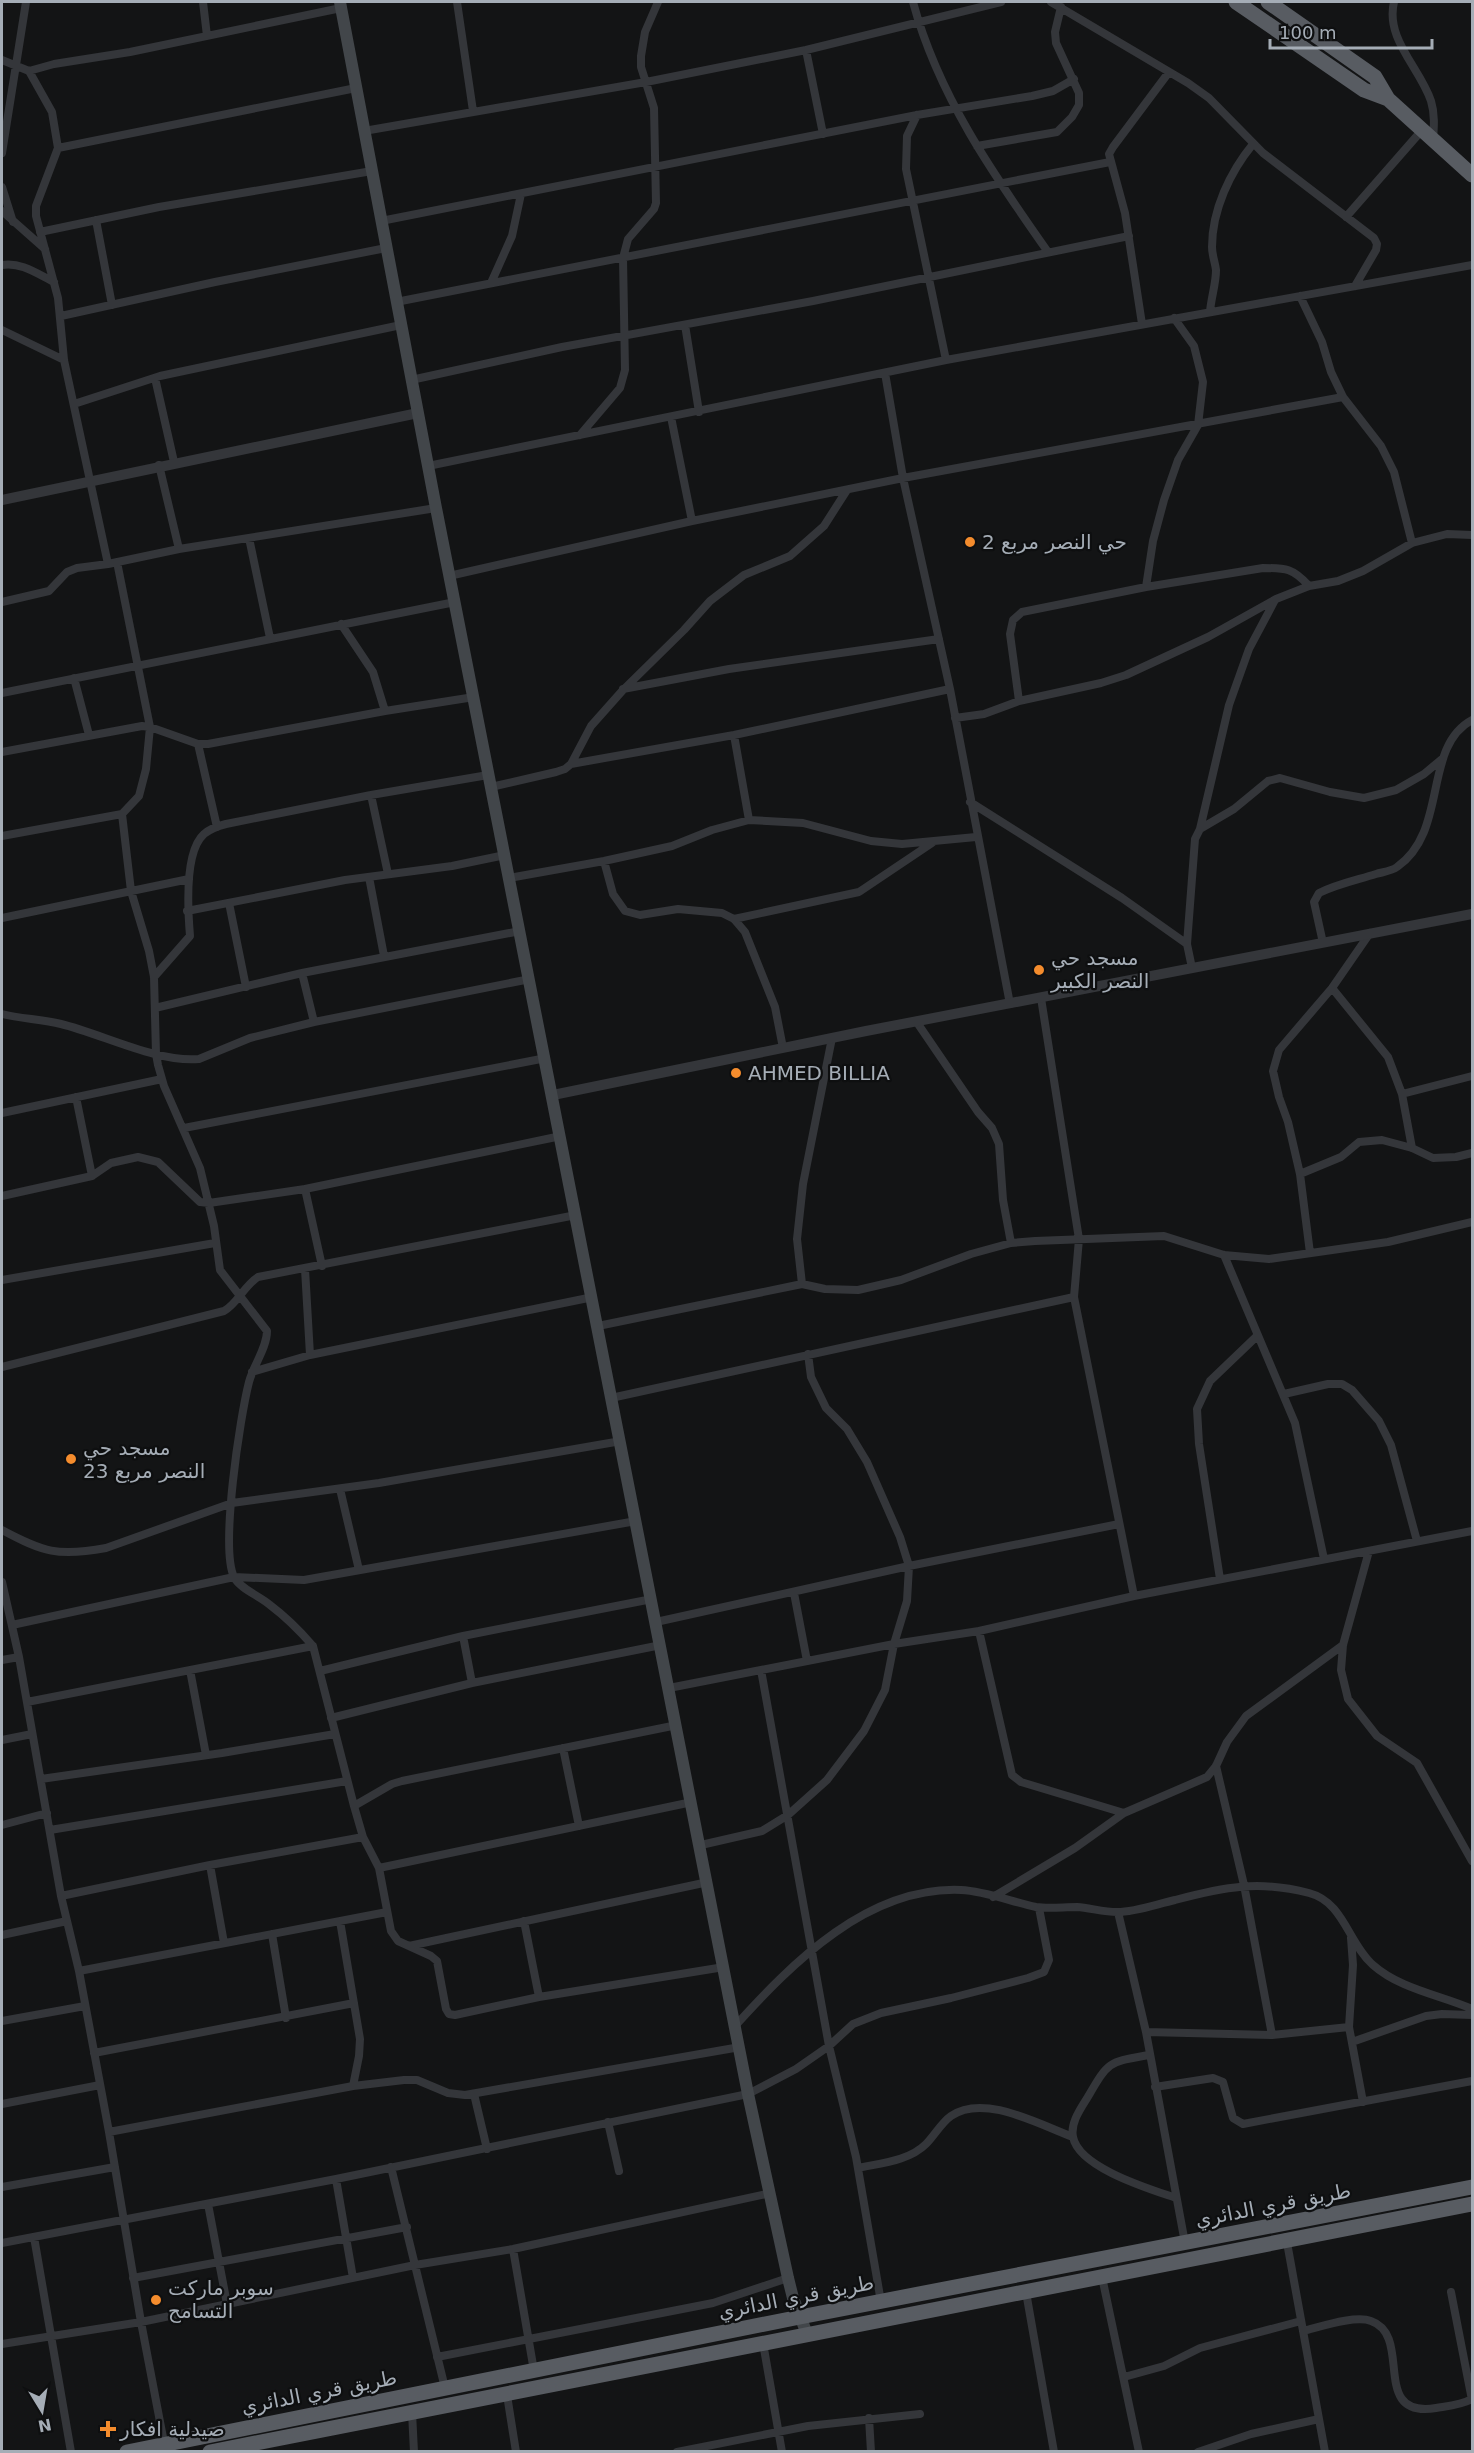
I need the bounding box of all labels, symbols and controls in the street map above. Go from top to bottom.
scale bar [1270,12,1432,50]
text: 100 m [1279,22,1337,43]
place label: حي النصر مربع 2 [982,530,1127,555]
marker: حي النصر مربع 2 [963,535,977,549]
place label: مسجد حي النصر الكبير [1050,946,1149,993]
marker: مسجد حي النصر الكبير [1032,963,1046,977]
place label: AHMED BILLIA [748,1061,890,1085]
marker: AHMED BILLIA [729,1066,743,1080]
place label: مسجد حي النصر مربع 23 [83,1436,205,1483]
marker: مسجد حي النصر مربع 23 [64,1452,78,1466]
street label: طريق قري الدائري [1193,2178,1353,2233]
street label: طريق قري الدائري [716,2270,876,2325]
place label: سوبر ماركت التسامح [168,2276,274,2323]
marker: سوبر ماركت التسامح [149,2293,163,2307]
street label: طريق قري الدائري [239,2365,399,2420]
north arrow [12,2381,72,2441]
text: N [36,2415,53,2436]
place label: صيدلية افكار [119,2417,225,2441]
marker: صيدلية افكار [101,2422,115,2436]

